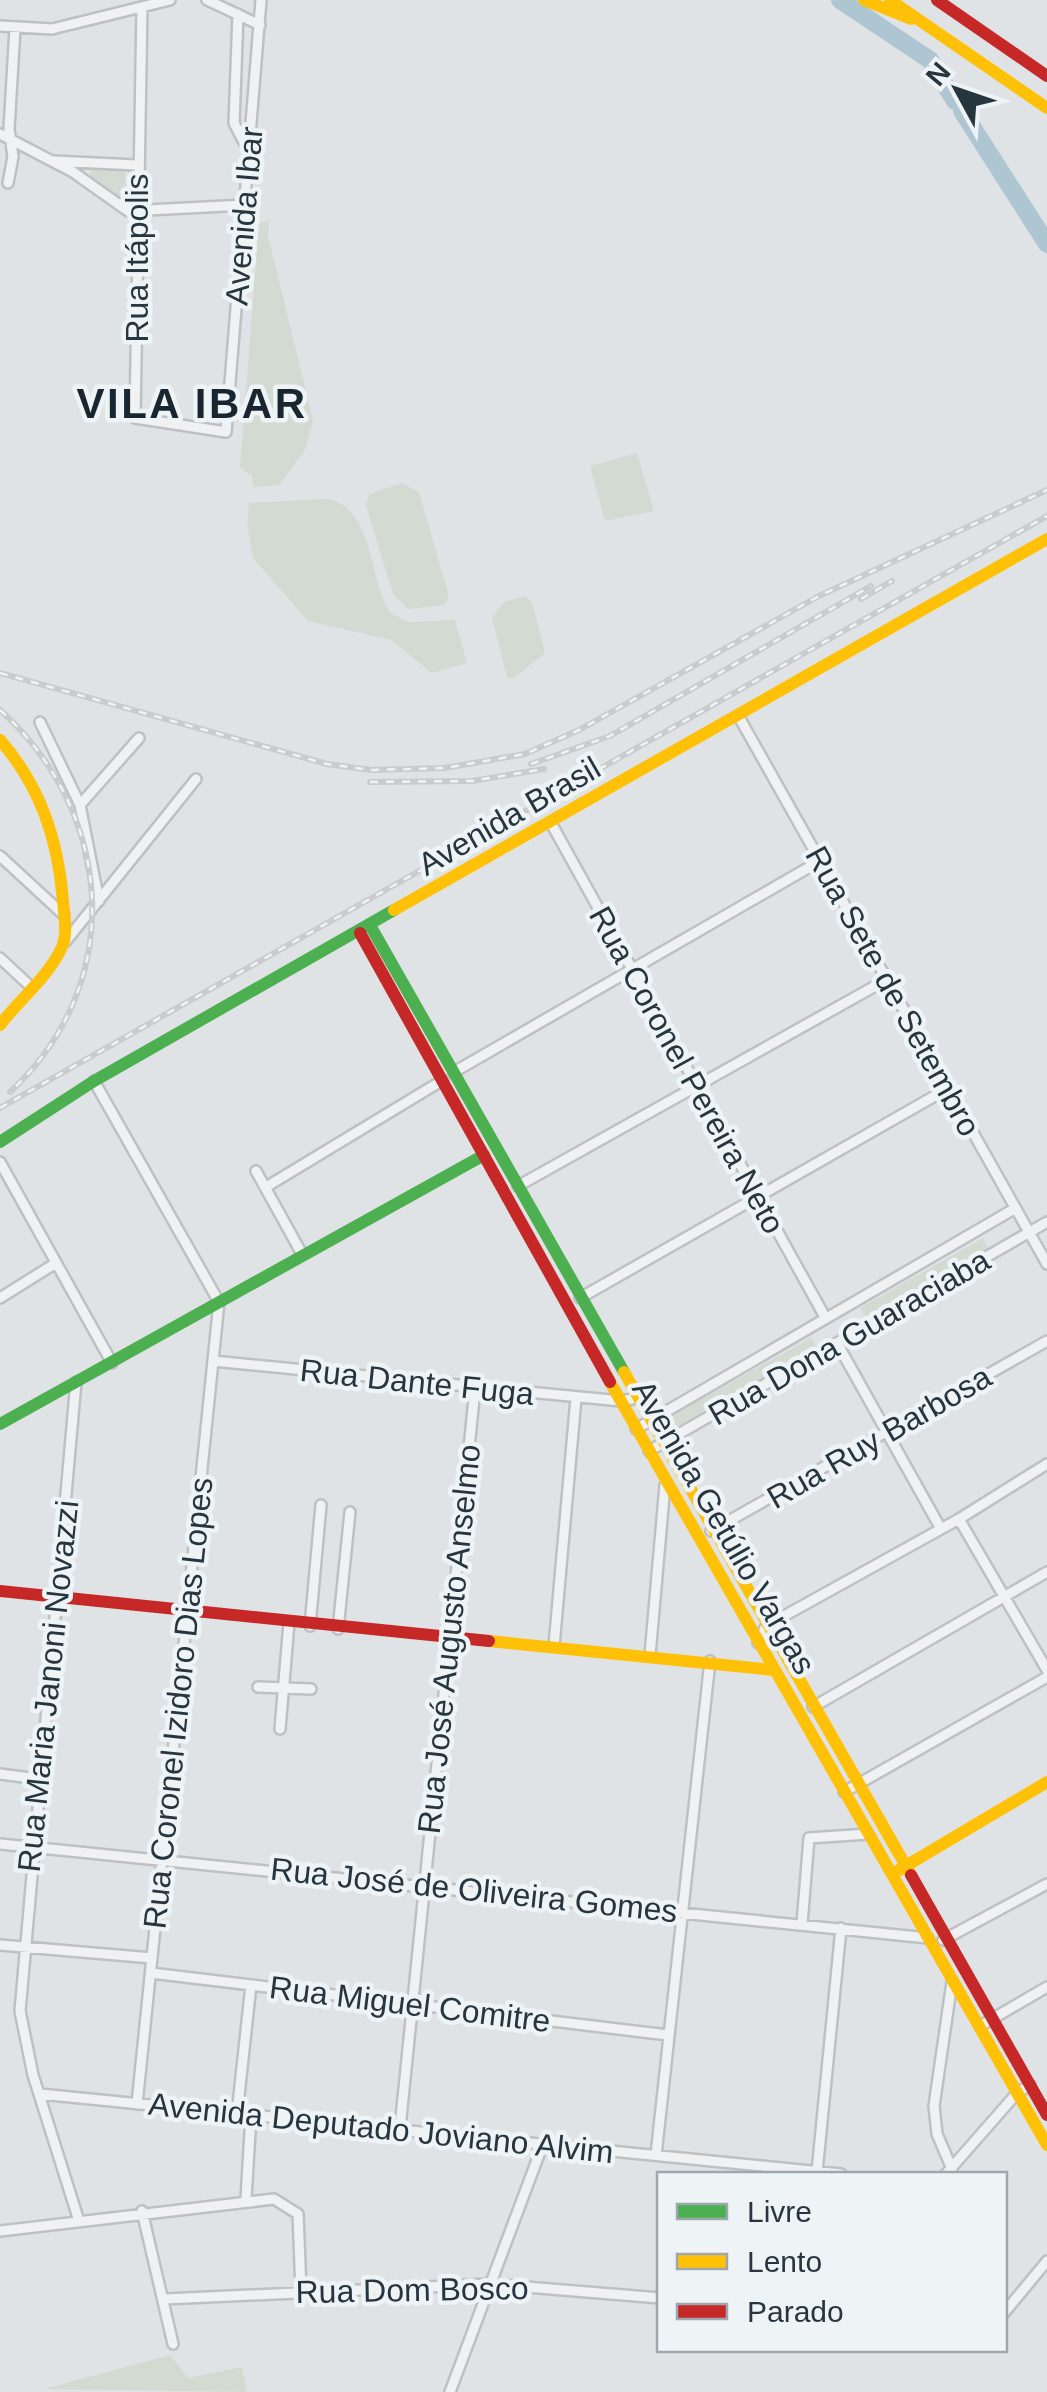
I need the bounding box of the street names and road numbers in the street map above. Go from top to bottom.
street label: Avenida Ibar [218,125,270,307]
street label: Rua Itápolis [119,174,155,342]
street label: Avenida Brasil [412,749,606,883]
street label: Rua Sete de Setembro [798,840,988,1142]
street label: Rua Coronel Pereira Neto [582,900,792,1240]
street label: Rua Dona Guaraciaba [702,1242,996,1432]
street label: Rua Dante Fuga [298,1352,536,1412]
street label: Rua Ruy Barbosa [761,1358,998,1516]
street label: Avenida Getúlio Vargas [625,1374,823,1680]
street label: Rua José Augusto Anselmo [411,1443,487,1835]
street label: Rua Coronel Izidoro Dias Lopes [136,1476,220,1930]
street label: Rua Maria Janoni Novazzi [11,1498,85,1874]
street label: Rua José de Oliveira Gomes [269,1851,679,1929]
street label: Rua Miguel Comitre [267,1969,553,2039]
street label: Avenida Deputado Joviano Alvim [147,2086,615,2170]
street label: Rua Dom Bosco [295,2270,529,2310]

